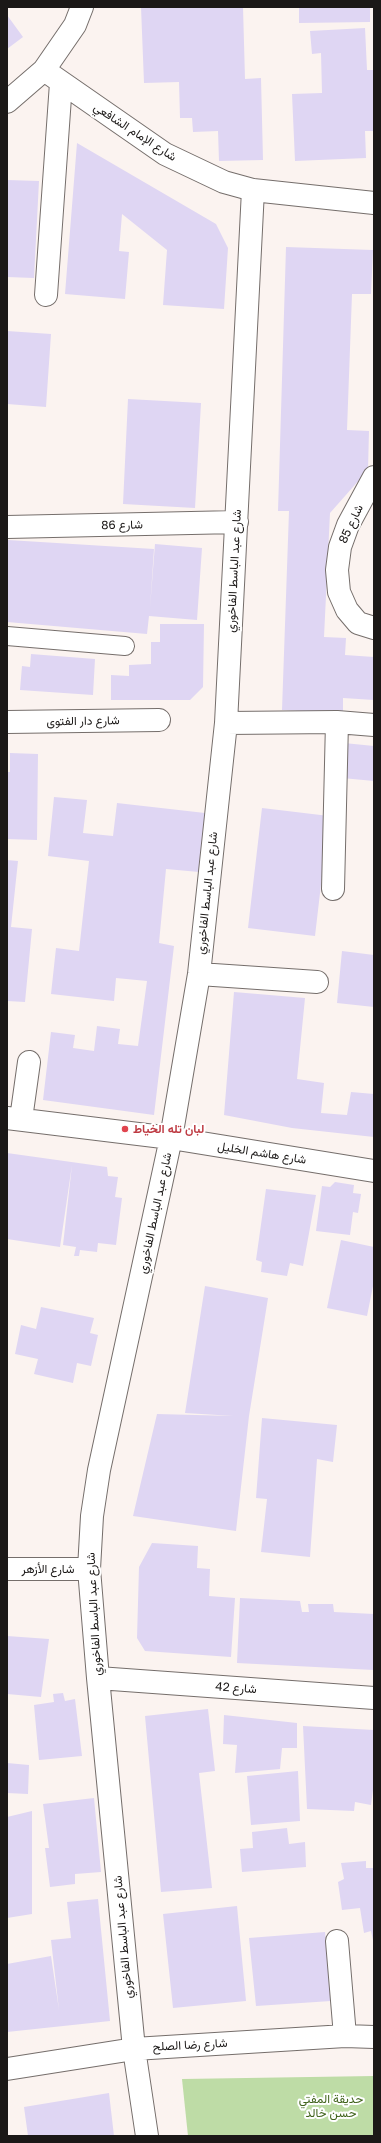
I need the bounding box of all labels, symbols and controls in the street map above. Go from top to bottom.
street label: شارع الإمام الشافعي [91,100,179,164]
street label: شارع 85 [336,502,366,546]
street label: شارع عبد الباسط الفاخوري [224,509,244,633]
street label: شارع 86 [101,517,143,533]
street label: شارع دار الفتوى [46,713,120,729]
street label: شارع عبد الباسط الفاخوري [193,831,221,955]
place label: لبان تله الخياط [133,1122,204,1136]
marker: لبان تله الخياط [120,1124,130,1134]
street label: شارع هاشم الخليل [217,1139,307,1167]
street label: شارع عبد الباسط الفاخوري [135,1151,175,1275]
street label: شارع عبد الباسط الفاخوري [84,1552,104,1676]
street label: شارع الأزهر [22,1562,74,1576]
street label: شارع 42 [215,1679,257,1697]
street label: شارع عبد الباسط الفاخوري [110,1875,136,1999]
street label: شارع رضا الصلح [152,2036,228,2054]
park label: حديقة المفتي حسن خالد [299,2092,363,2120]

